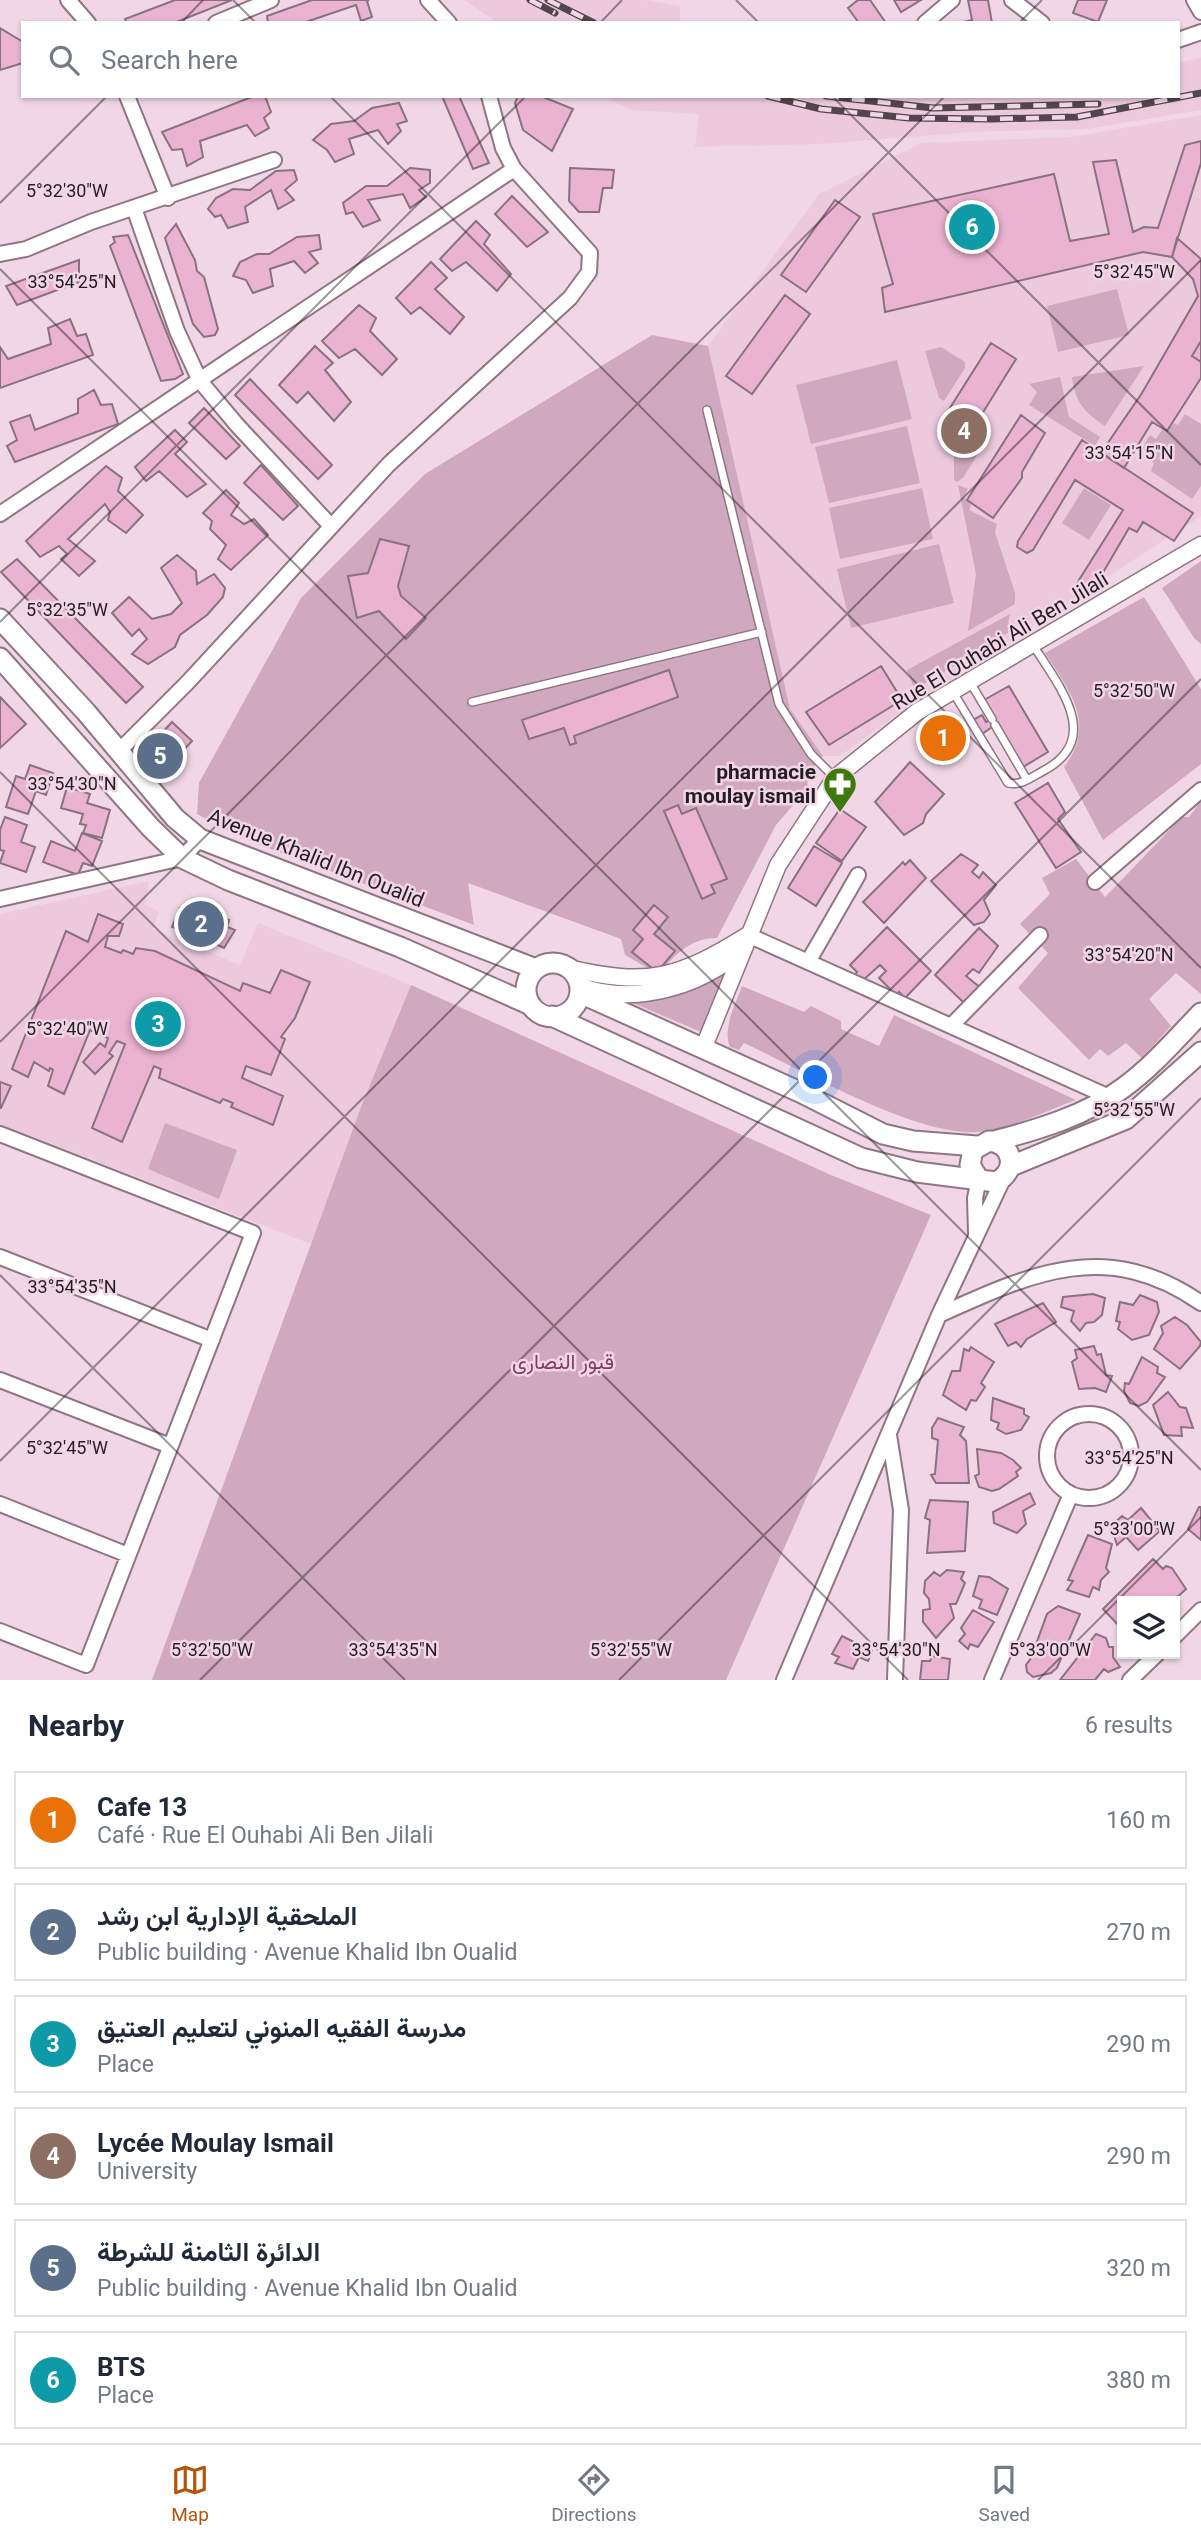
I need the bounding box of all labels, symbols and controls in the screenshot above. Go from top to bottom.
search box [21,21,1180,98]
icon: search [45,41,83,79]
text: Search here [101,45,238,75]
text: 5°32'30"W [26,180,108,201]
pin: 6 [949,201,995,253]
text: 5°32'45"W [1093,261,1175,282]
text: 33°54'25"N [27,271,117,292]
pin: 4 [941,405,987,457]
text: 33°54'15"N [1084,442,1174,463]
street label: Rue El Ouhabi Ali Ben Jilali [888,567,1112,715]
text: 5°32'35"W [26,599,108,620]
text: 5°32'50"W [1093,680,1175,701]
pin: 1 [920,712,966,764]
pin: 5 [137,730,183,782]
place label: pharmacie moulay ismail [685,760,816,808]
pharmacy icon: pharmacie moulay ismail [821,765,859,814]
text: 33°54'30"N [27,773,117,794]
street label: Avenue Khalid Ibn Oualid [204,804,428,912]
pin: 2 [178,898,224,950]
text: 33°54'20"N [1084,944,1174,965]
pin: 3 [135,998,181,1050]
text: 5°32'40"W [26,1018,108,1039]
your location [798,1060,832,1094]
text: 5°32'55"W [1093,1099,1175,1120]
text: 33°54'35"N [27,1276,117,1297]
park label: قبور النصارى [512,1350,614,1375]
text: 5°32'45"W [26,1437,108,1458]
text: 33°54'25"N [1084,1447,1174,1468]
text: 5°33'00"W [1093,1518,1175,1539]
map controls [1117,1596,1180,1659]
button: layers [1117,1596,1180,1659]
text: 5°32'50"W [171,1639,253,1660]
text: 33°54'35"N [348,1639,438,1660]
text: 5°32'55"W [590,1639,672,1660]
text: 33°54'30"N [851,1639,941,1660]
text: 5°33'00"W [1009,1639,1091,1660]
text: Nearby [28,1708,124,1743]
text: 6 results [1085,1712,1173,1739]
text: Cafe 13 [97,1792,187,1822]
text: 1 [46,1807,60,1834]
text: 160 m [1106,1807,1171,1834]
text: Café · Rue El Ouhabi Ali Ben Jilali [97,1822,433,1849]
text: الملحقية الإدارية ابن رشد [97,1901,357,1931]
text: 2 [46,1919,60,1946]
text: 270 m [1106,1919,1171,1946]
text: Public building · Avenue Khalid Ibn Oualid [97,1939,518,1966]
text: مدرسة الفقيه المنوني لتعليم العتيق [97,2013,466,2043]
text: 3 [46,2031,60,2058]
text: 290 m [1106,2031,1171,2058]
text: Place [97,2051,154,2078]
text: Lycée Moulay Ismail [97,2128,334,2158]
text: 4 [46,2143,60,2170]
text: 290 m [1106,2143,1171,2170]
text: University [97,2158,197,2185]
text: الدائرة الثامنة للشرطة [97,2237,320,2267]
text: 5 [46,2255,60,2282]
text: 320 m [1106,2255,1171,2282]
text: Public building · Avenue Khalid Ibn Oualid [97,2275,518,2302]
text: BTS [97,2352,145,2382]
text: 6 [46,2367,60,2394]
text: 380 m [1106,2367,1171,2394]
text: Place [97,2382,154,2409]
tab: Map [171,2461,209,2526]
tab: Directions [551,2461,636,2526]
tab: Saved [979,2461,1030,2526]

